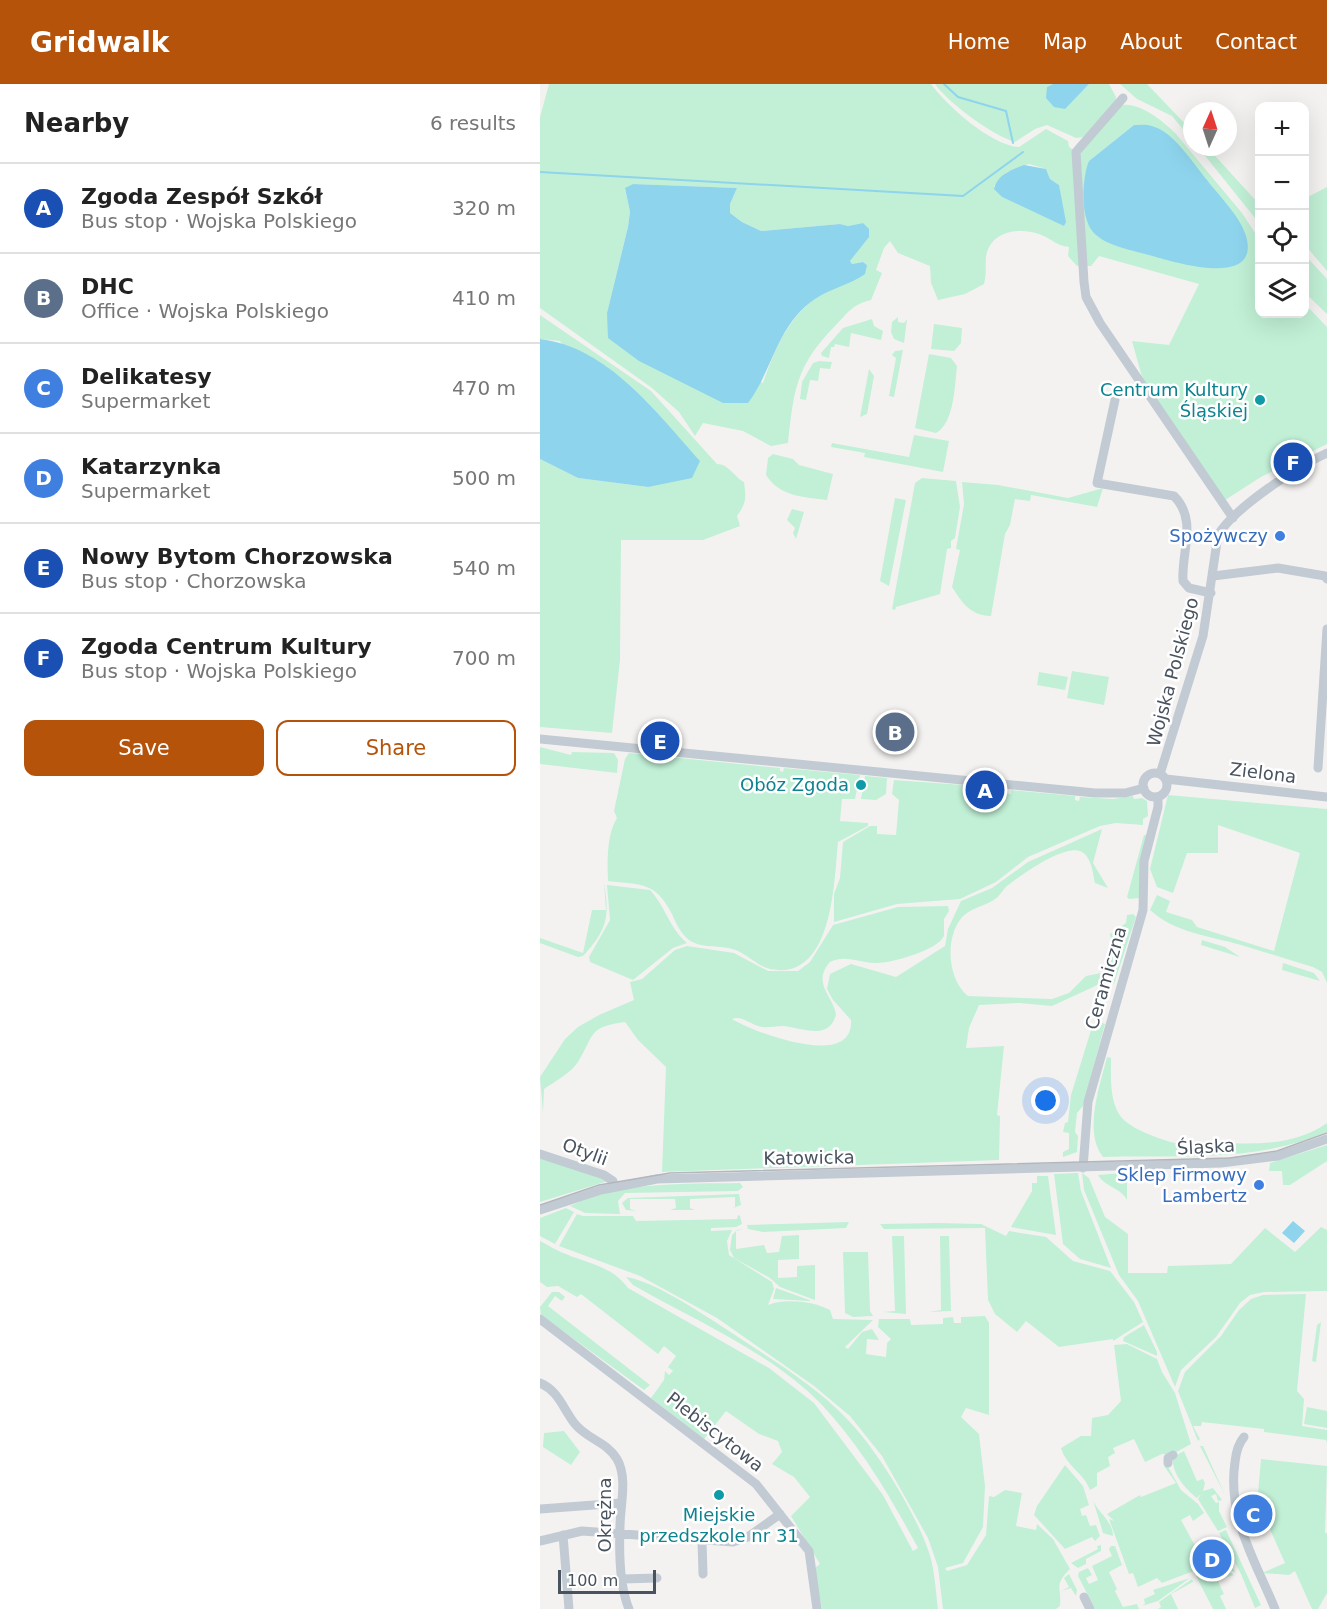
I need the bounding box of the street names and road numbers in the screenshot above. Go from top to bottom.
street label: Wojska Polskiego [1143,595,1203,749]
street label: Zielona [1229,758,1298,787]
street label: Ceramiczna [1081,924,1130,1032]
street label: Otylii [560,1134,611,1169]
street label: Śląska [1176,1134,1235,1159]
street label: Katowicka [763,1146,855,1169]
street label: Plebiscytowa [663,1387,768,1476]
street label: Okrężna [594,1478,615,1552]

